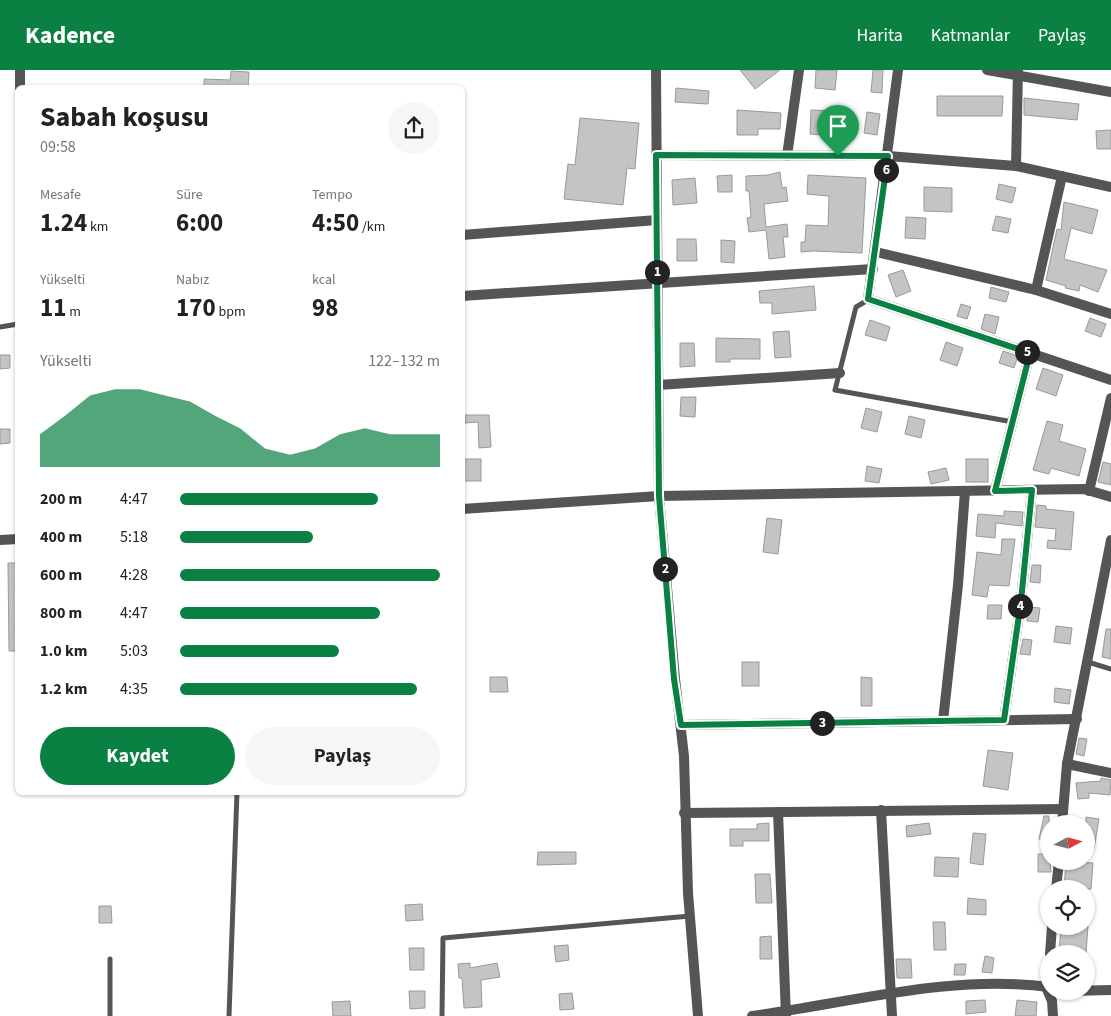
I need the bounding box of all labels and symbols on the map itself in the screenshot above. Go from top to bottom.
pin [817,105,859,156]
pin: 6 [874,158,898,182]
pin: 1 [644,260,670,284]
pin: 5 [1014,340,1040,364]
pin: 2 [652,556,678,582]
pin: 4 [1008,594,1032,618]
pin: 3 [810,710,834,736]
north arrow [1040,815,1095,870]

